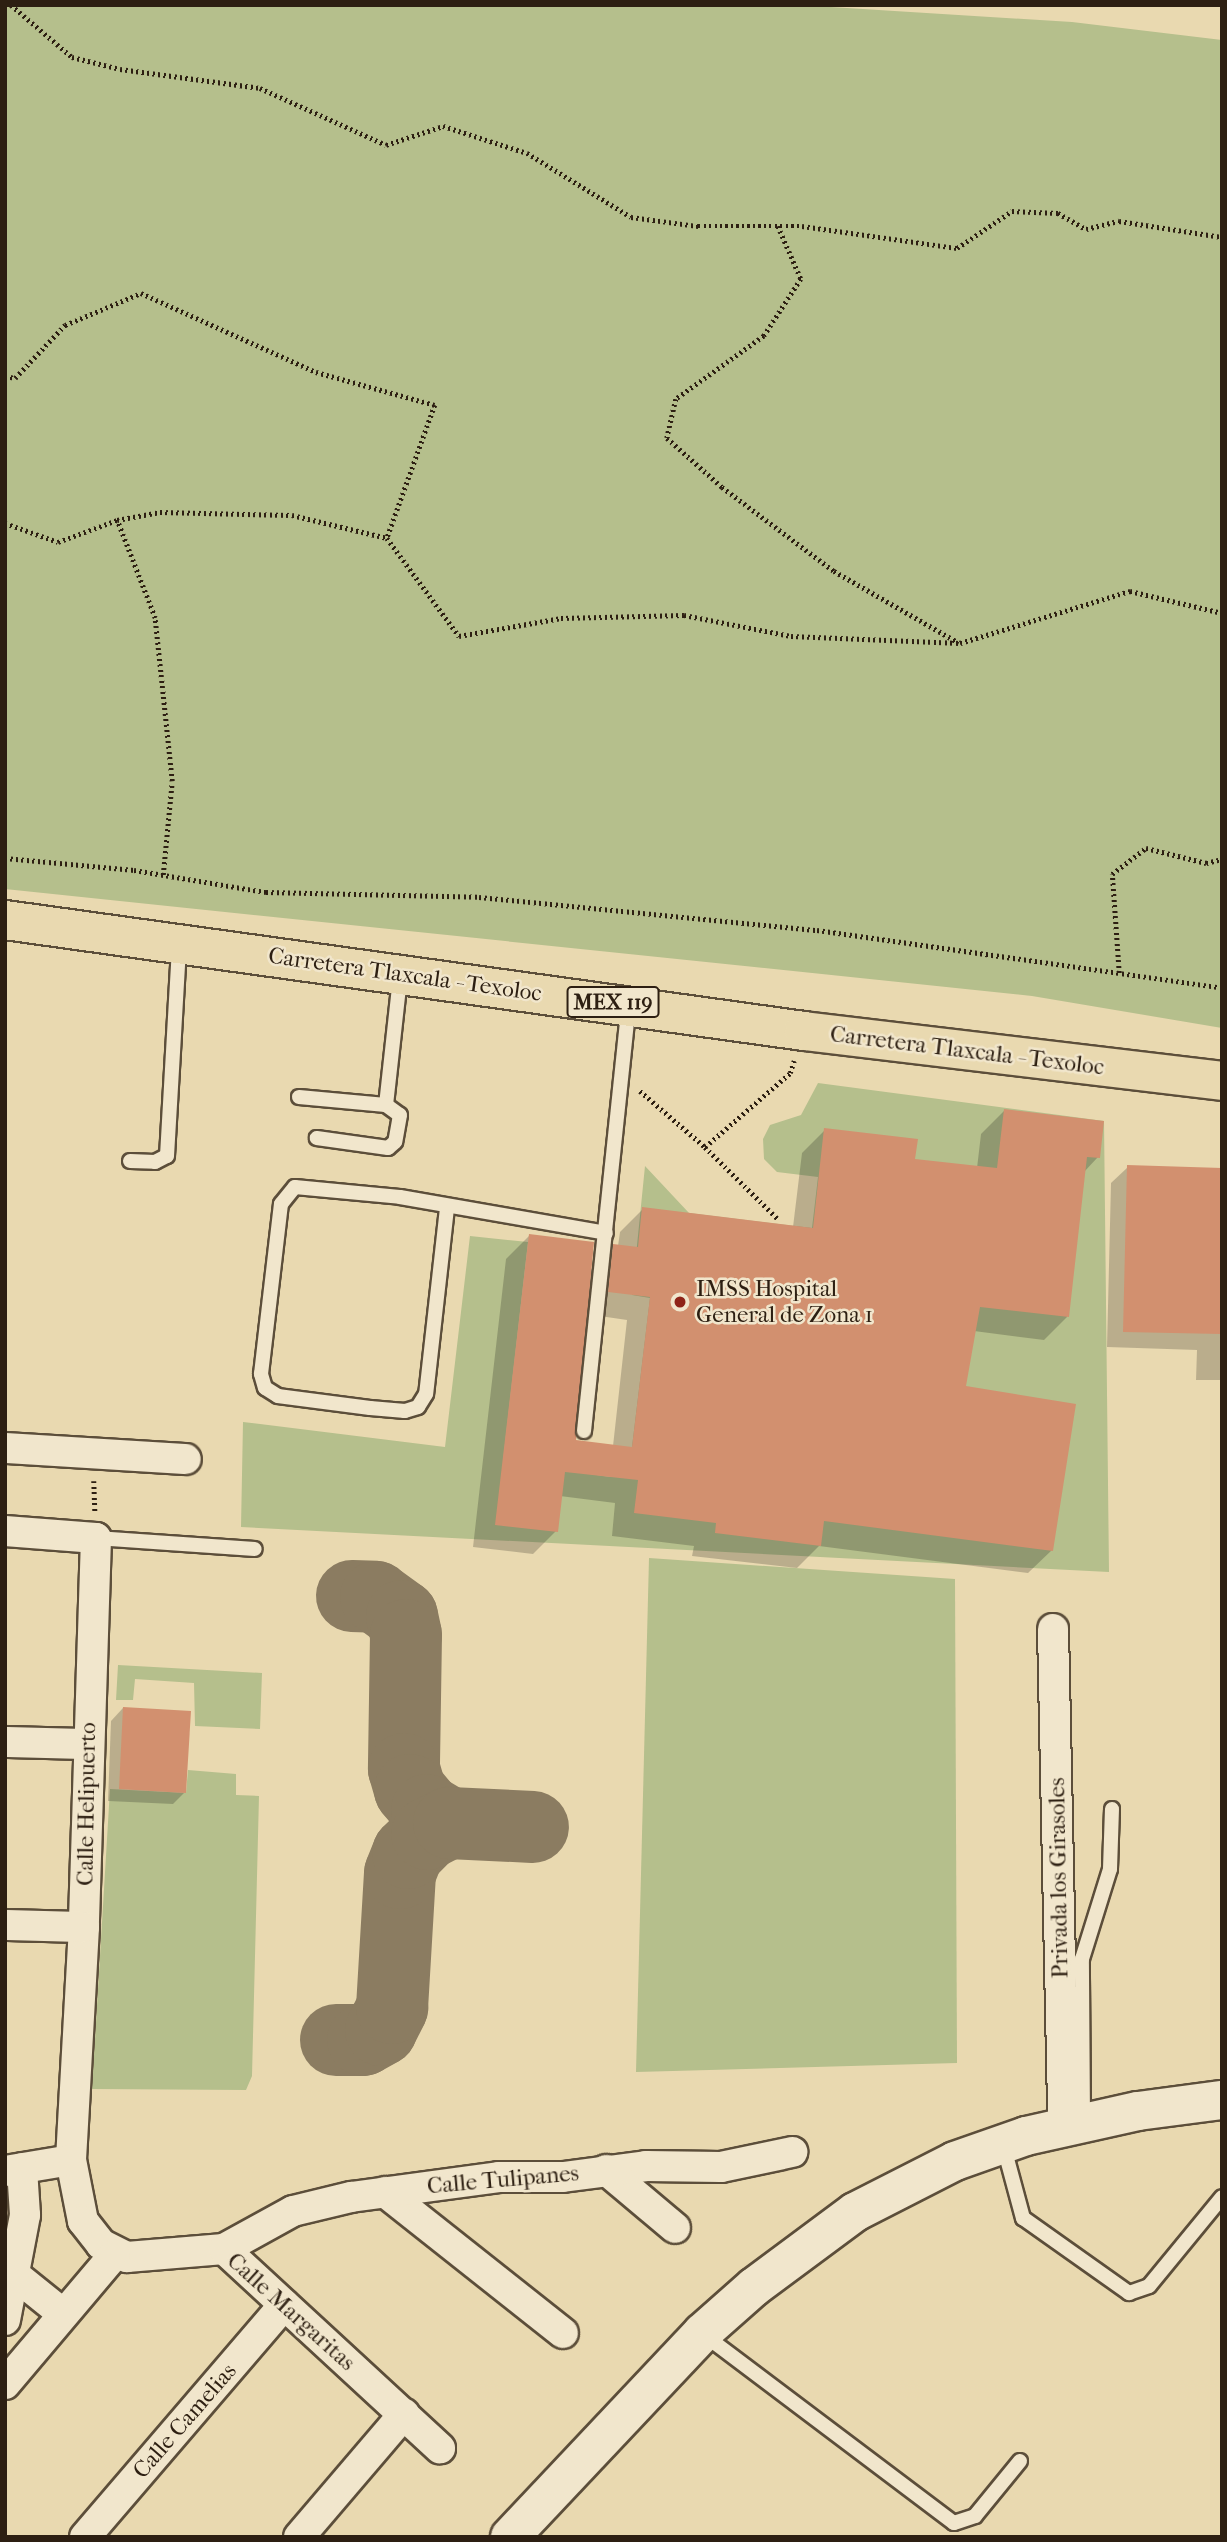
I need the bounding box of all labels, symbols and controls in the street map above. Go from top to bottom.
street label: Carretera Tlaxcala - Texoloc [267,942,543,1008]
road number: MEX 119 [566,984,660,1020]
street label: Carretera Tlaxcala - Texoloc [828,1020,1106,1082]
place label: IMSS Hospital General de Zona 1 [696,1275,873,1329]
marker: IMSS Hospital General de Zona 1 [670,1292,690,1312]
street label: Calle Helipuerto [72,1722,102,1886]
street label: Privada los Girasoles [1043,1777,1075,1979]
street label: Calle Tulipanes [426,2160,580,2200]
street label: Calle Margaritas [221,2247,361,2377]
street label: Calle Camelias [127,2358,243,2484]

